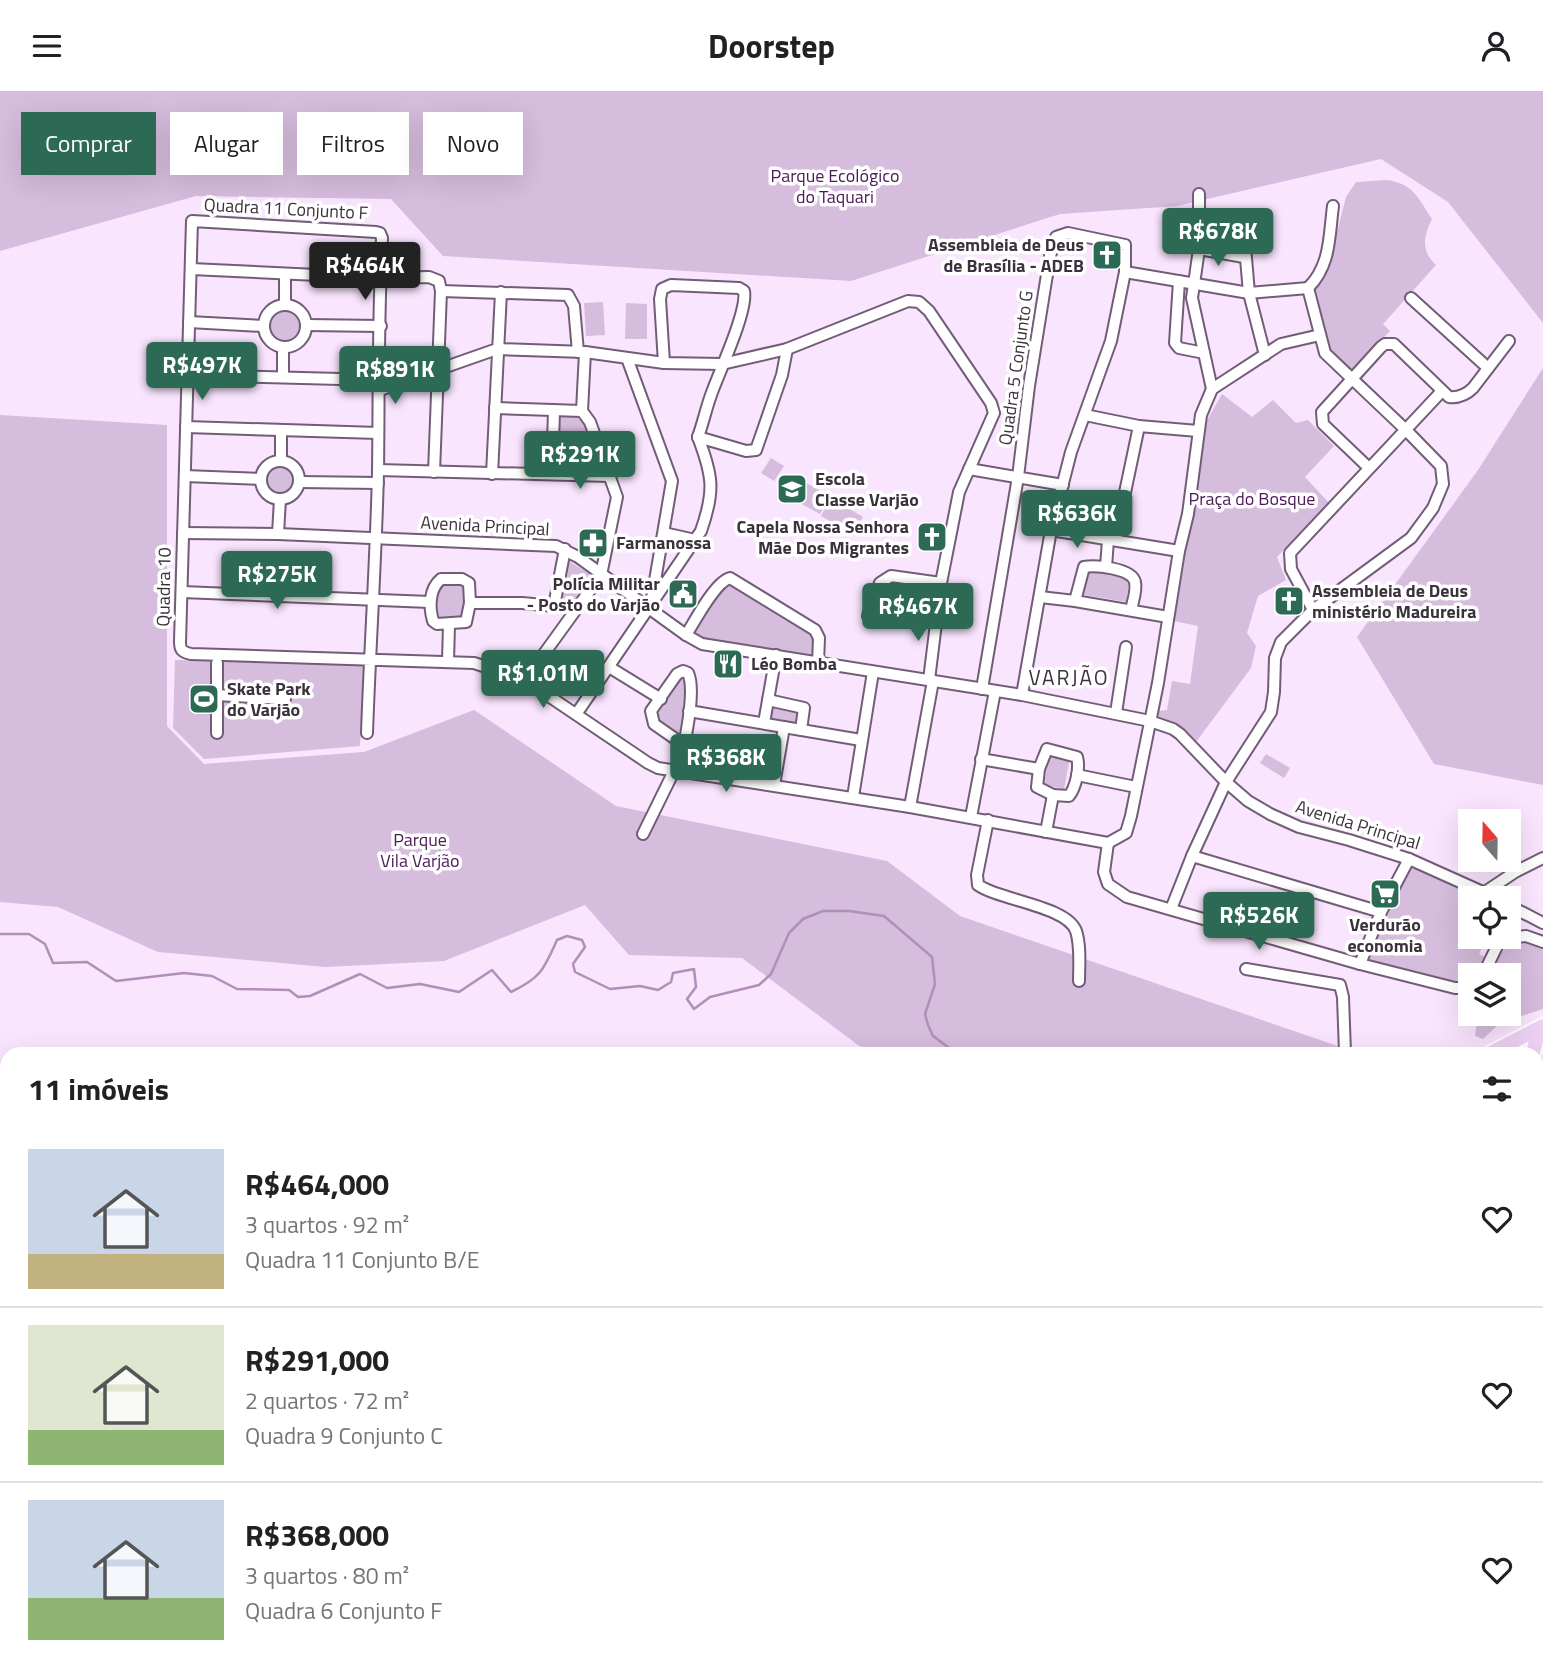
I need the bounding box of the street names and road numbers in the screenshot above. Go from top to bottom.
street label: Quadra 11 Conjunto F [203,191,369,226]
street label: Quadra 5 Conjunto G [991,289,1040,447]
street label: Avenida Principal [420,509,550,542]
street label: Quadra 10 [149,547,178,627]
street label: Avenida Principal [1292,793,1424,856]

